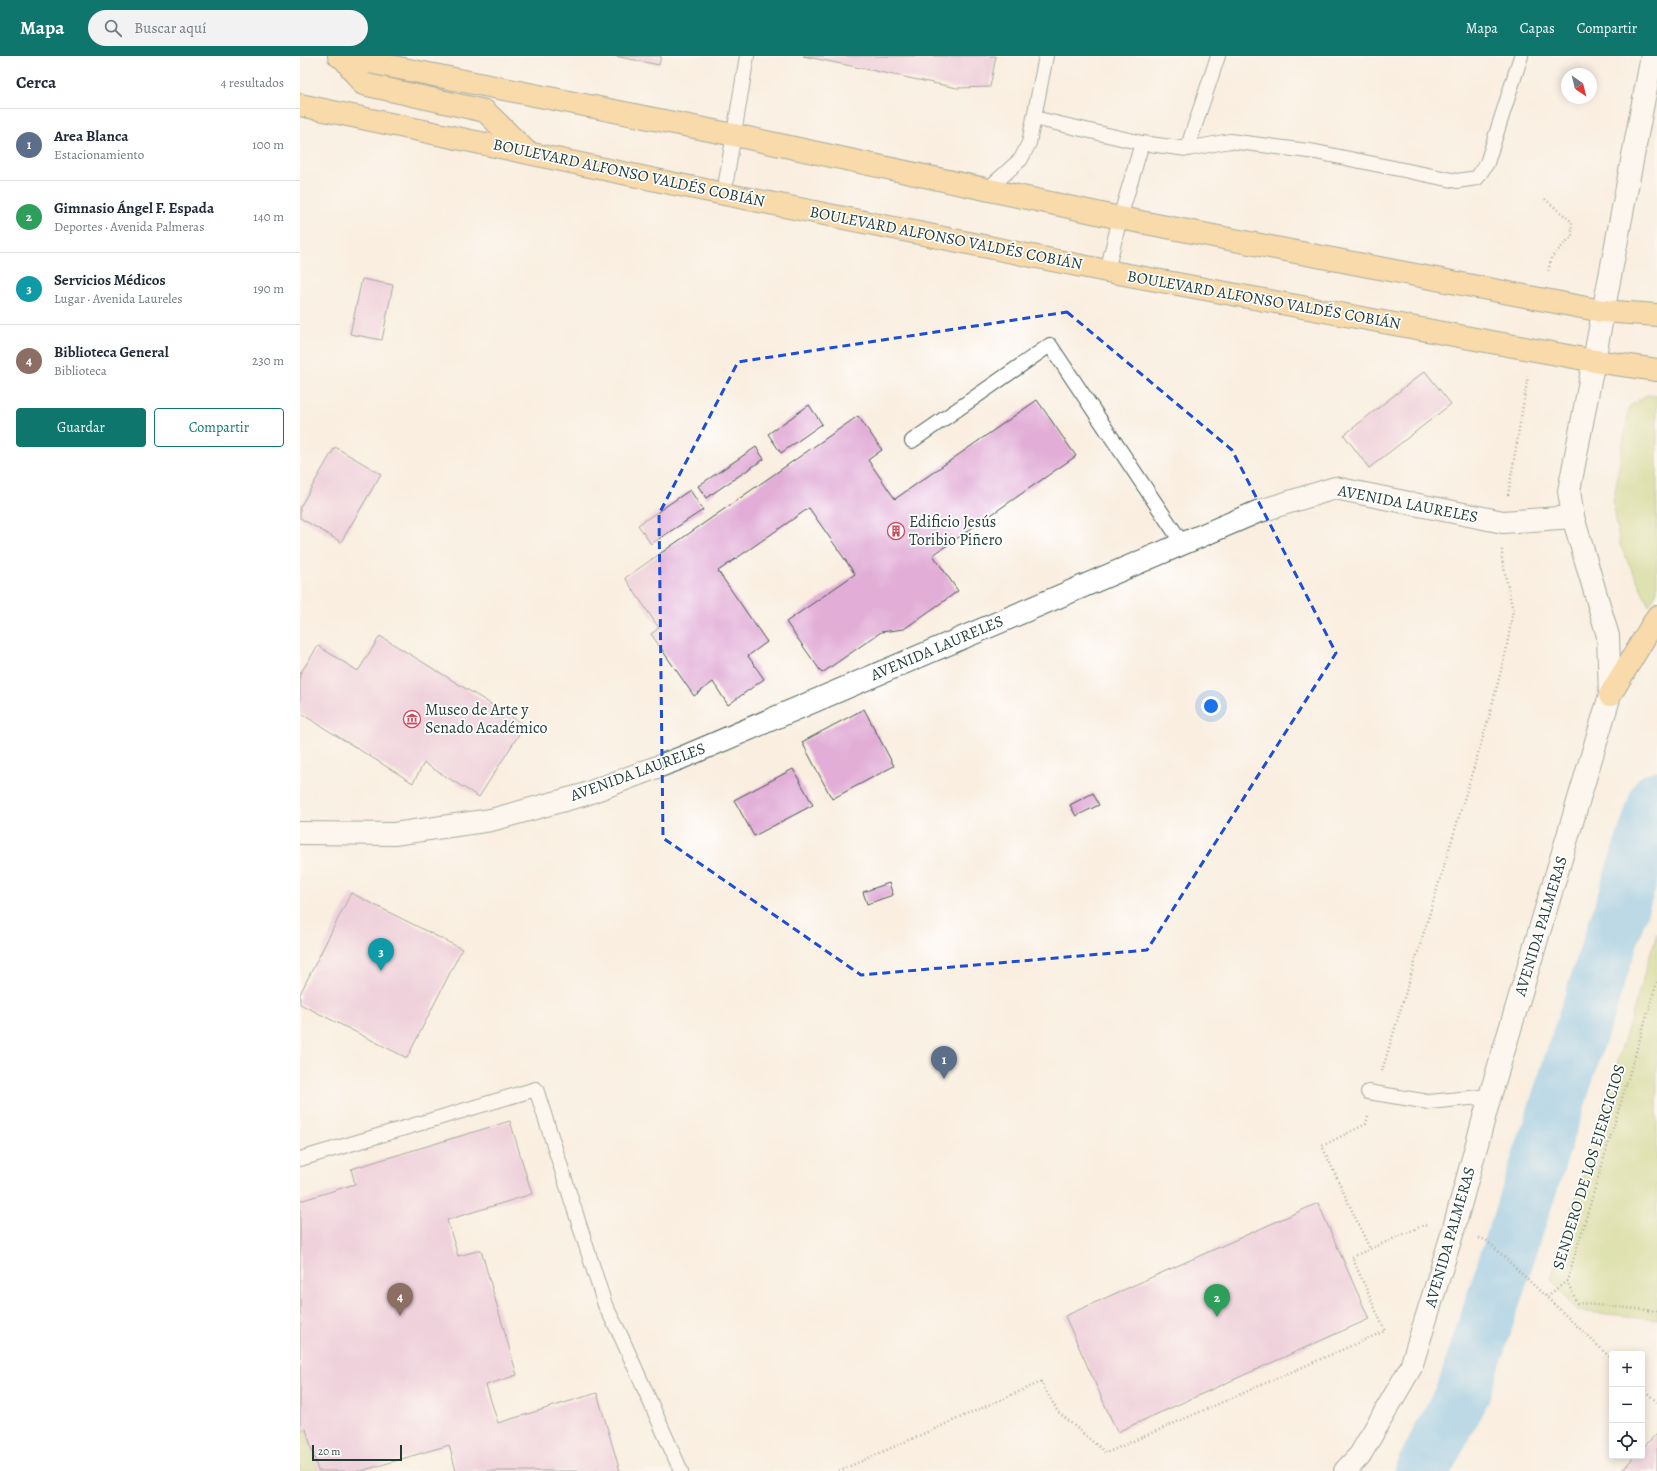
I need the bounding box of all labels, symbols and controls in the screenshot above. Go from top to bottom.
search box [88,10,368,46]
text: Mapa [20,15,64,41]
icon: search [102,17,124,39]
text: Buscar aquí [134,18,206,38]
text: Mapa [1466,19,1498,38]
text: Capas [1520,19,1555,38]
text: Compartir [1577,19,1637,38]
north arrow [1561,68,1597,104]
text: Cerca [16,71,56,94]
text: 4 resultados [220,74,284,91]
text: Area Blanca [54,126,128,146]
street label: BOULEVARD ALFONSO VALDÉS COBIÁN [491,133,767,213]
text: 1 [27,136,31,153]
text: 100 m [252,136,284,153]
text: Estacionamiento [54,146,144,163]
text: Gimnasio Ángel F. Espada [54,198,214,218]
street label: BOULEVARD ALFONSO VALDÉS COBIÁN [808,201,1084,275]
text: 2 [26,208,32,225]
text: 140 m [253,208,284,225]
text: Deportes · Avenida Palmeras [54,218,204,235]
street label: BOULEVARD ALFONSO VALDÉS COBIÁN [1126,265,1402,335]
text: Servicios Médicos [54,270,166,290]
text: 3 [26,280,32,297]
text: 190 m [253,280,284,297]
text: Lugar · Avenida Laureles [54,290,182,307]
text: Biblioteca General [54,342,169,362]
text: 4 [26,352,32,369]
text: 230 m [252,352,284,369]
text: Biblioteca [54,362,107,379]
button: Guardar [16,408,146,447]
button: Compartir [154,408,284,447]
street label: AVENIDA LAURELES [1335,479,1480,528]
place label: Edificio Jesús Toribio Piñero [909,511,1002,551]
building icon: Edificio Jesús Toribio Piñero [886,521,906,541]
street label: AVENIDA LAURELES [866,610,1007,686]
your location [1201,696,1221,716]
place label: Museo de Arte y Senado Académico [425,699,548,739]
museum icon: Museo de Arte y Senado Académico [402,709,422,729]
street label: AVENIDA LAURELES [566,737,709,807]
street label: AVENIDA PALMERAS [1509,853,1573,1000]
pin: 3 [368,938,394,971]
pin: 1 [931,1046,957,1079]
street label: SENDERO DE LOS EJERCICIOS [1547,1062,1631,1272]
street label: AVENIDA PALMERAS [1419,1164,1481,1311]
pin: 4 [387,1283,413,1316]
pin: 2 [1204,1284,1230,1317]
map controls [1609,1351,1645,1459]
button: + [1609,1351,1645,1387]
button: − [1609,1387,1645,1423]
button: locate [1609,1423,1645,1459]
scale bar [312,1443,402,1462]
text: 20 m [318,1444,340,1459]

